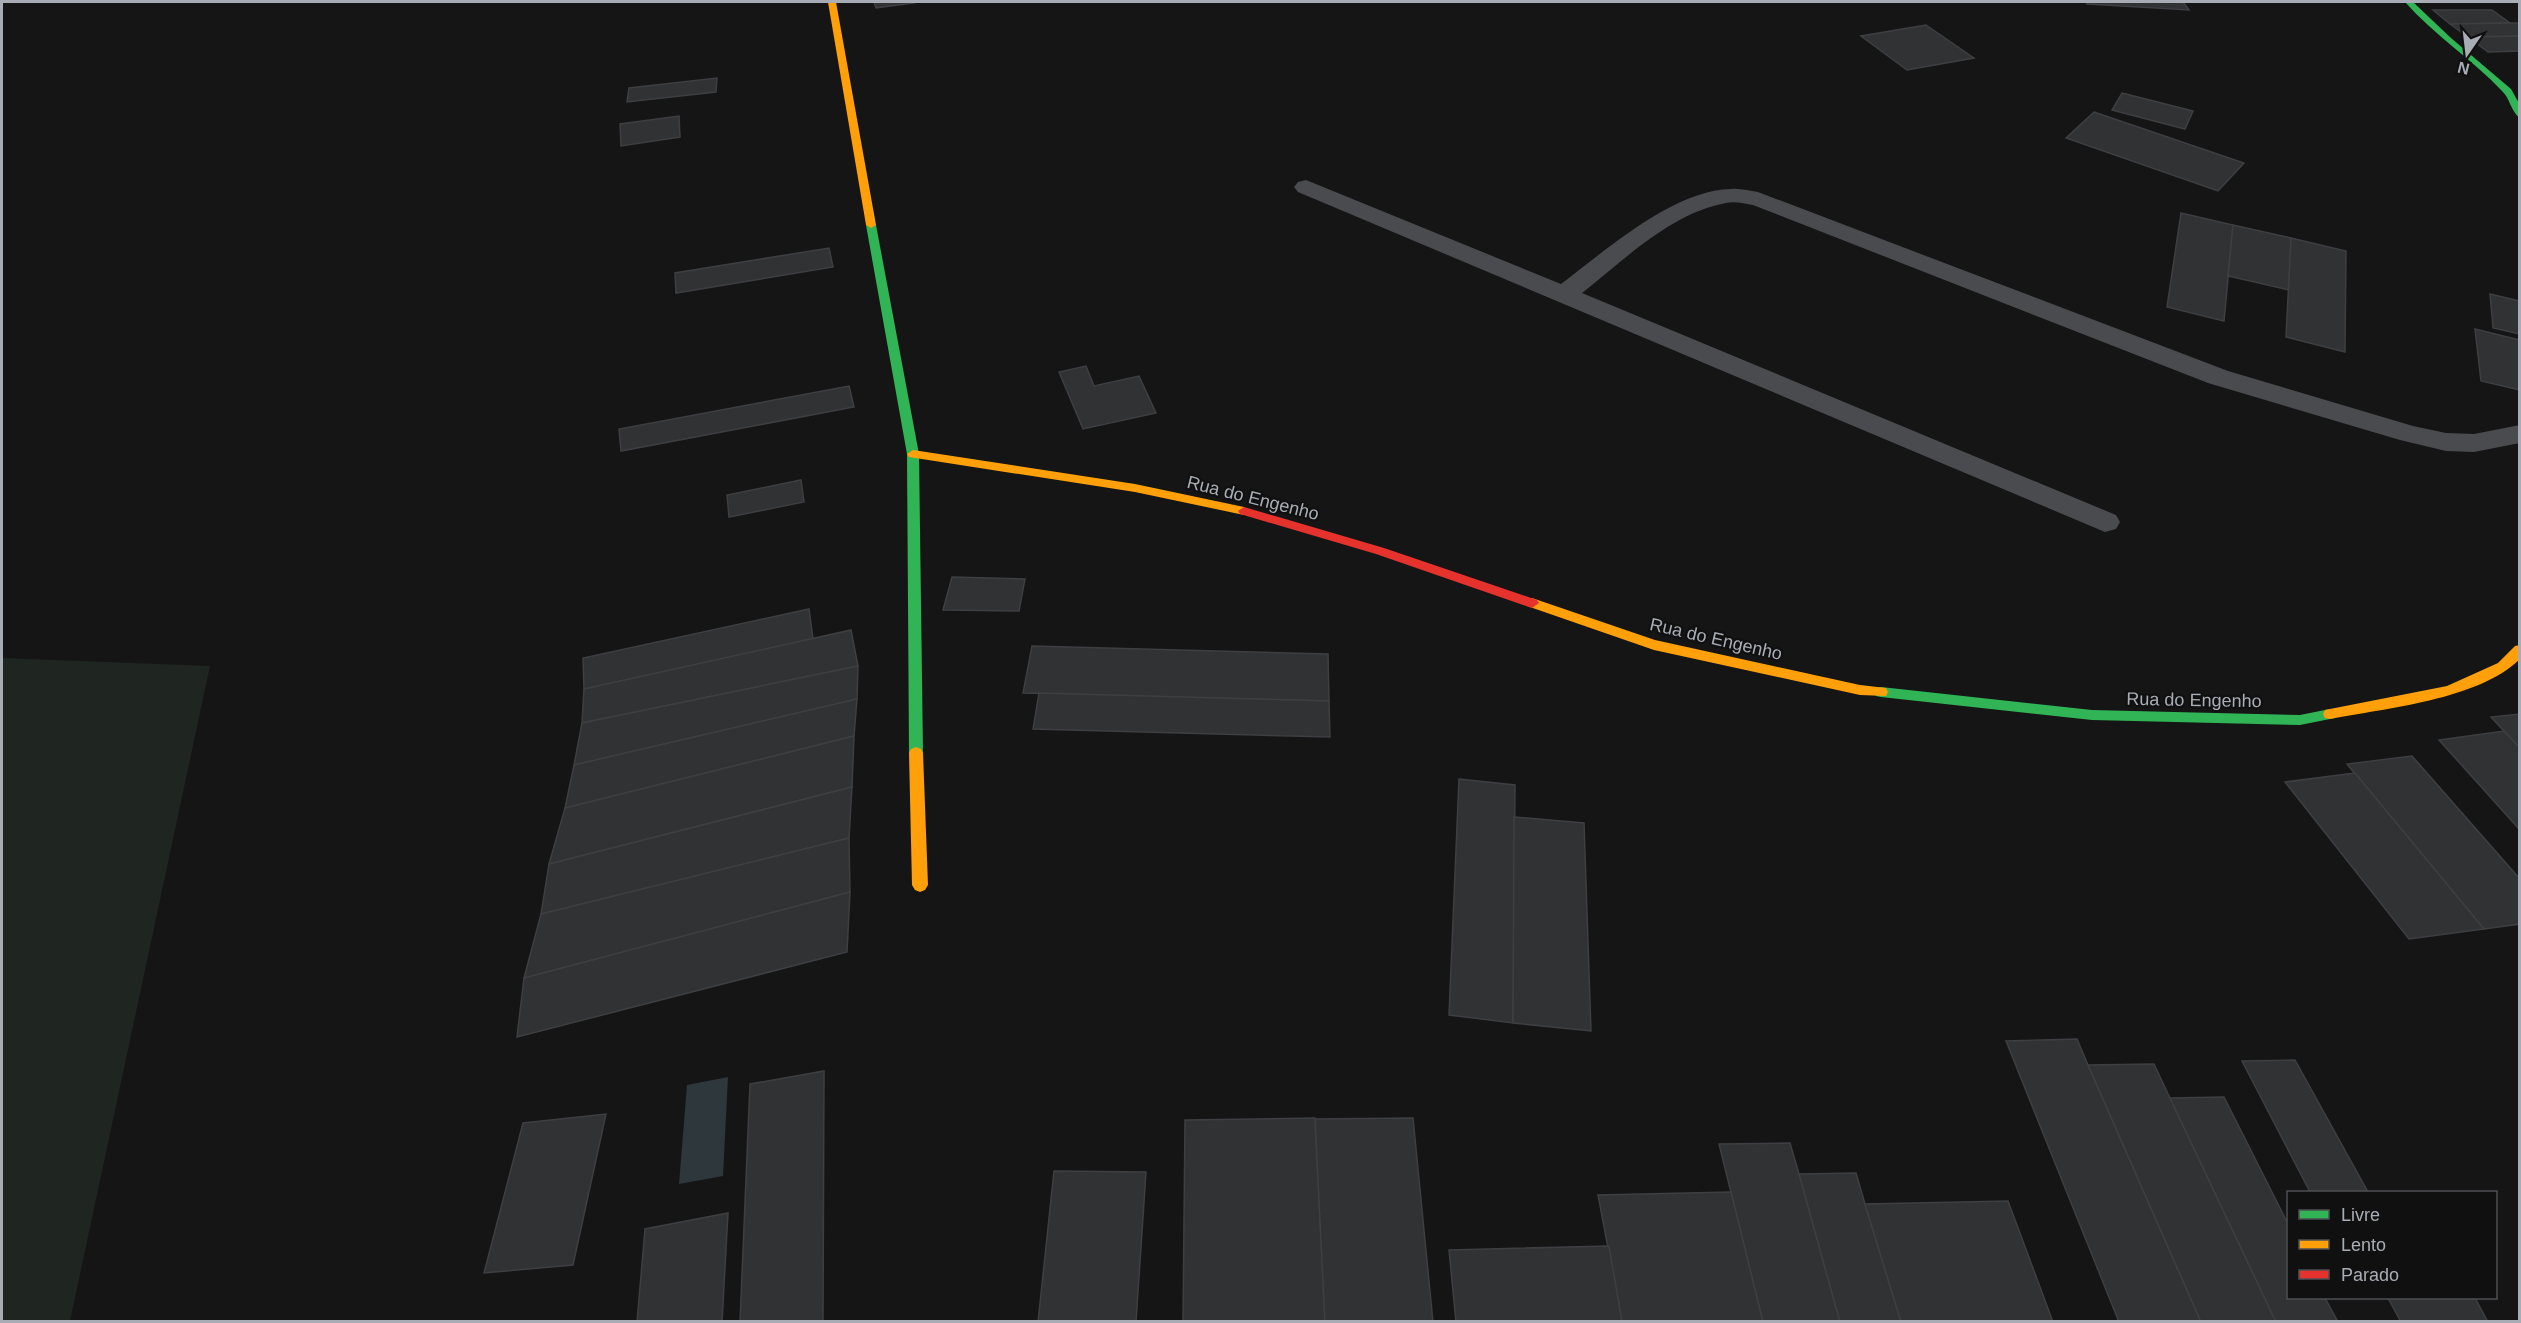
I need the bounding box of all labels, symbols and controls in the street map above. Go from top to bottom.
north arrow [2437,24,2497,84]
text: N [2456,58,2471,78]
street label: Rua do Engenho [1185,472,1321,524]
street label: Rua do Engenho [1648,614,1784,664]
street label: Rua do Engenho [2126,689,2262,711]
legend [2287,1191,2497,1299]
text: Livre [2341,1205,2380,1225]
text: Lento [2341,1235,2386,1255]
text: Parado [2341,1265,2399,1285]

